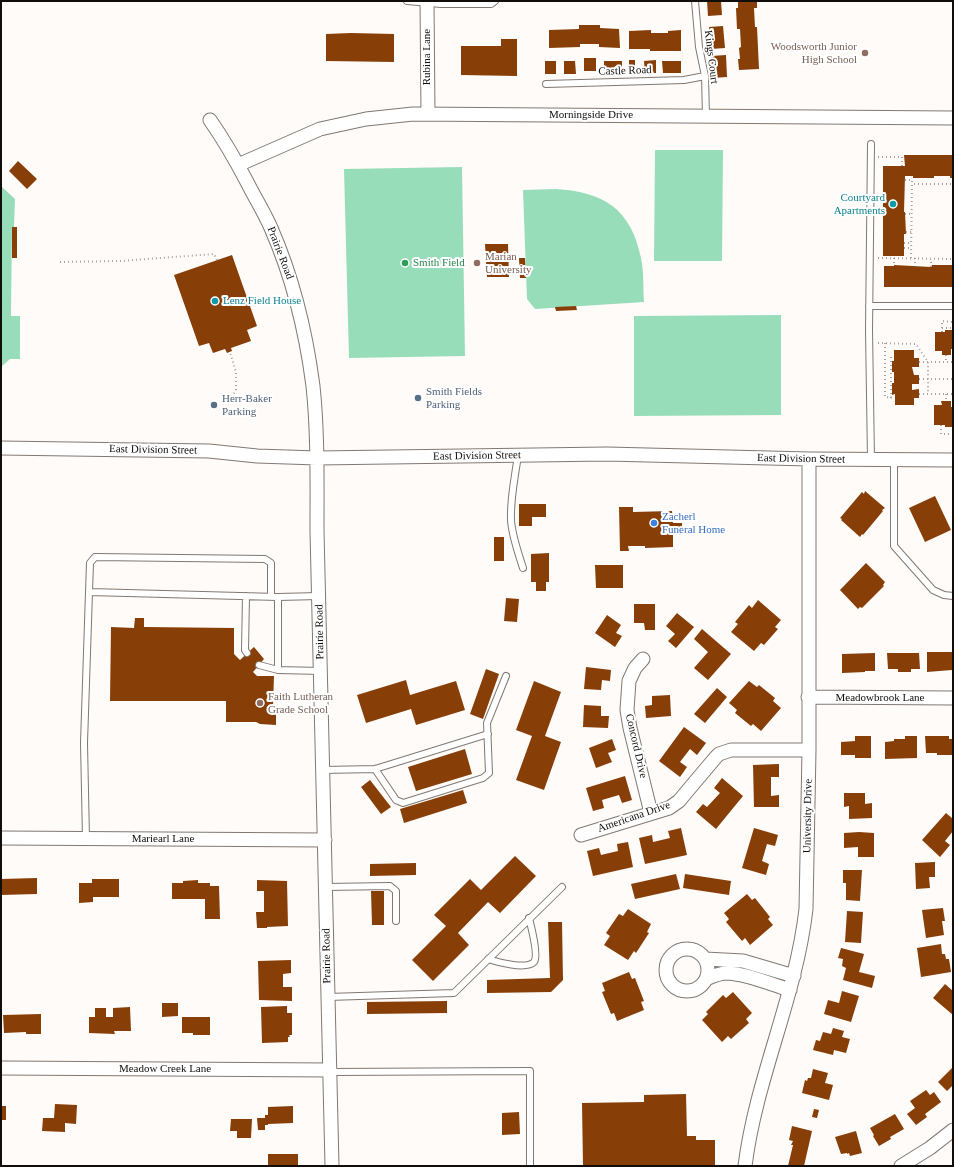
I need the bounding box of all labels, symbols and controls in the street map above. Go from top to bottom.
street label: Rubina Lane [420,29,434,85]
street label: Kings Court [701,29,721,85]
place label: Woodsworth Junior High School [771,40,857,66]
marker: Woodsworth Junior High School [860,48,870,58]
street label: Castle Road [598,63,652,79]
street label: Morningside Drive [549,108,633,122]
place label: Courtyard Apartments [834,191,885,217]
marker: Courtyard Apartments [888,199,898,209]
street label: Prairie Road [264,225,296,281]
place label: Marian University [485,250,531,276]
place label: Smith Field [413,256,465,270]
marker: Smith Field [400,258,410,268]
marker: Marian University [472,258,482,268]
place label: Lenz Field House [223,294,301,308]
marker: Lenz Field House [210,296,220,306]
place label: Smith Fields Parking [426,385,482,411]
place label: Herr-Baker Parking [222,392,272,418]
marker: Smith Fields Parking [413,393,423,403]
marker: Herr-Baker Parking [209,400,219,410]
street label: East Division Street [109,443,197,457]
street label: East Division Street [433,449,521,463]
street label: East Division Street [757,452,845,466]
place label: Zacherl Funeral Home [662,510,725,536]
marker: Zacherl Funeral Home [649,518,659,528]
street label: Prairie Road [313,604,327,660]
place label: Faith Lutheran Grade School [268,690,333,716]
street label: Meadowbrook Lane [836,691,924,705]
marker: Faith Lutheran Grade School [255,698,265,708]
street label: Concord Drive [622,713,650,779]
street label: University Drive [801,779,815,853]
street label: Americana Drive [596,798,672,836]
street label: Mariearl Lane [132,832,194,846]
street label: Prairie Road [320,928,334,984]
street label: Meadow Creek Lane [119,1062,211,1076]

